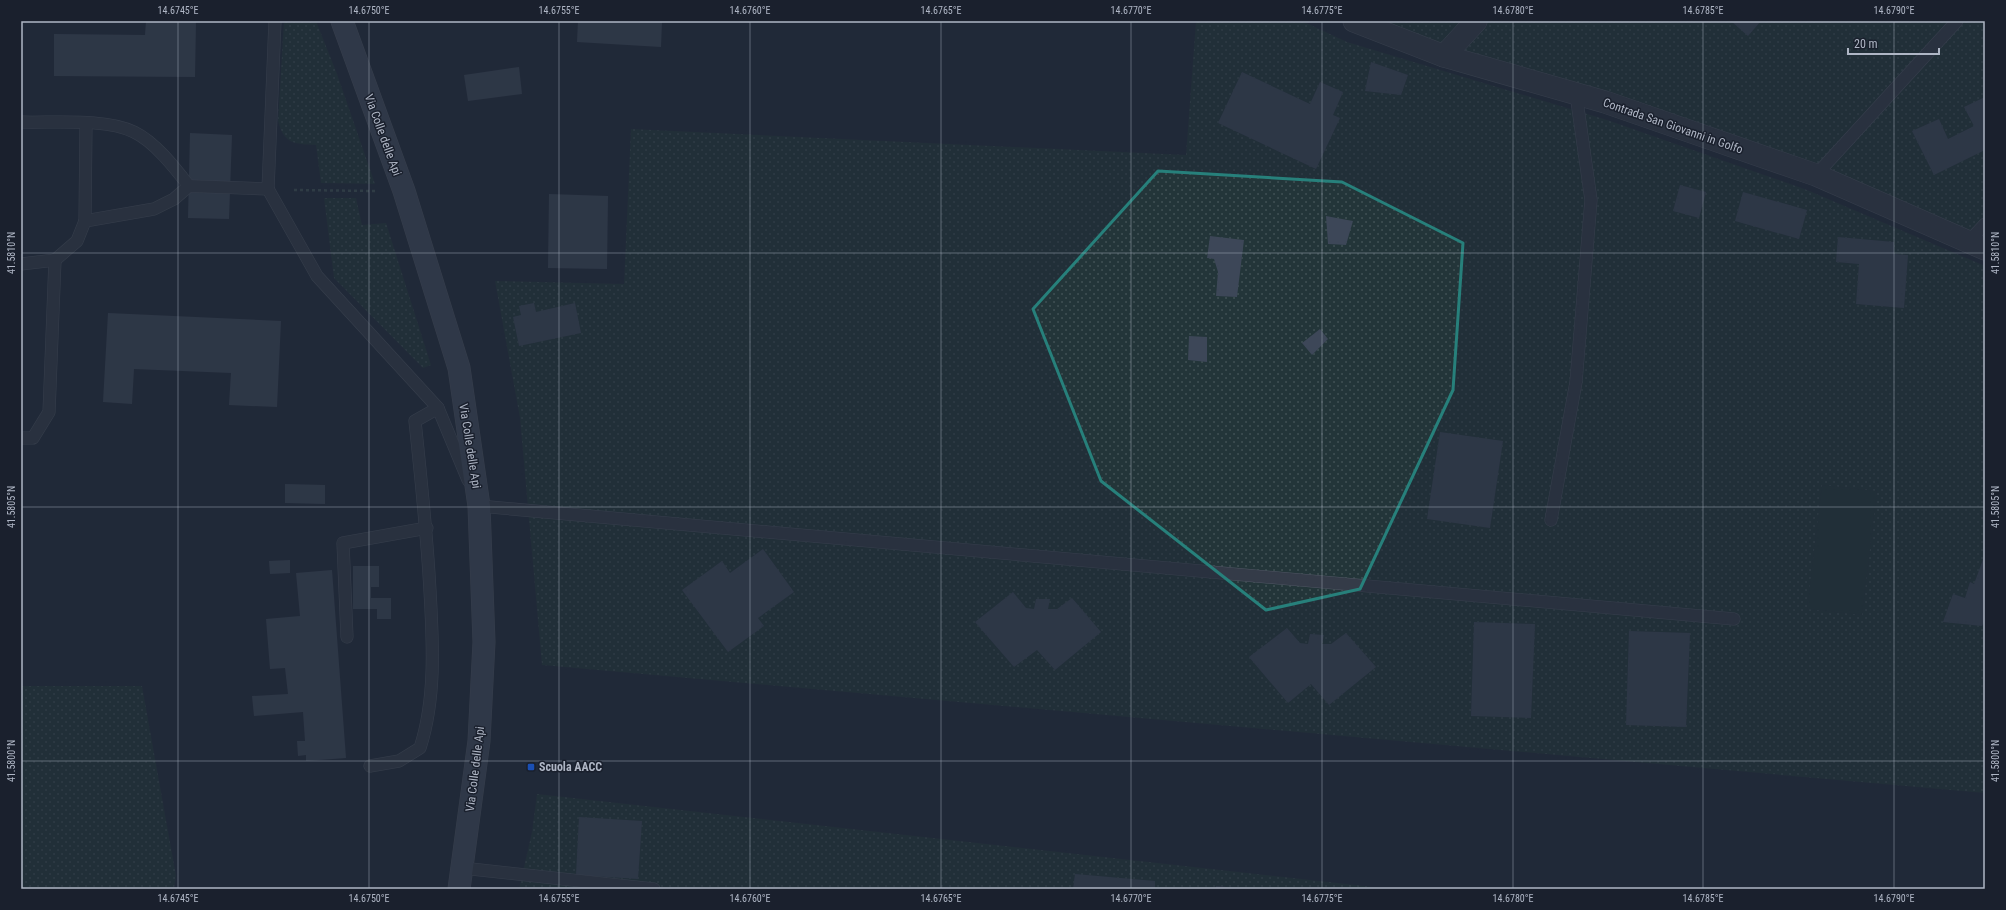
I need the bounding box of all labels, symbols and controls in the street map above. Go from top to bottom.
text: 14.6745°E [158,5,199,16]
text: 14.6750°E [349,5,390,16]
text: 14.6755°E [539,5,580,16]
text: 14.6760°E [730,5,771,16]
text: 14.6765°E [921,5,962,16]
text: 14.6770°E [1111,5,1152,16]
text: 14.6775°E [1302,5,1343,16]
text: 14.6780°E [1493,5,1534,16]
text: 14.6785°E [1683,5,1724,16]
text: 14.6790°E [1874,5,1915,16]
scale bar [1848,30,1939,56]
text: 20 m [1854,37,1878,51]
street label: Via Colle delle Api [362,92,404,178]
street label: Contrada San Giovanni in Golfo [1601,95,1745,157]
text: 41.5810°N [6,232,17,274]
text: 41.5810°N [1990,232,2001,274]
street label: Via Colle delle Api [456,403,484,489]
text: 41.5805°N [6,486,17,528]
text: 41.5805°N [1990,486,2001,528]
street label: Via Colle delle Api [463,726,487,812]
text: 41.5800°N [6,740,17,782]
text: 41.5800°N [1990,740,2001,782]
place label: Scuola AACC [539,760,602,774]
marker: Scuola AACC [526,762,536,772]
text: 14.6745°E [158,893,199,904]
text: 14.6750°E [349,893,390,904]
text: 14.6755°E [539,893,580,904]
text: 14.6760°E [730,893,771,904]
text: 14.6765°E [921,893,962,904]
text: 14.6770°E [1111,893,1152,904]
text: 14.6775°E [1302,893,1343,904]
text: 14.6780°E [1493,893,1534,904]
text: 14.6785°E [1683,893,1724,904]
text: 14.6790°E [1874,893,1915,904]

